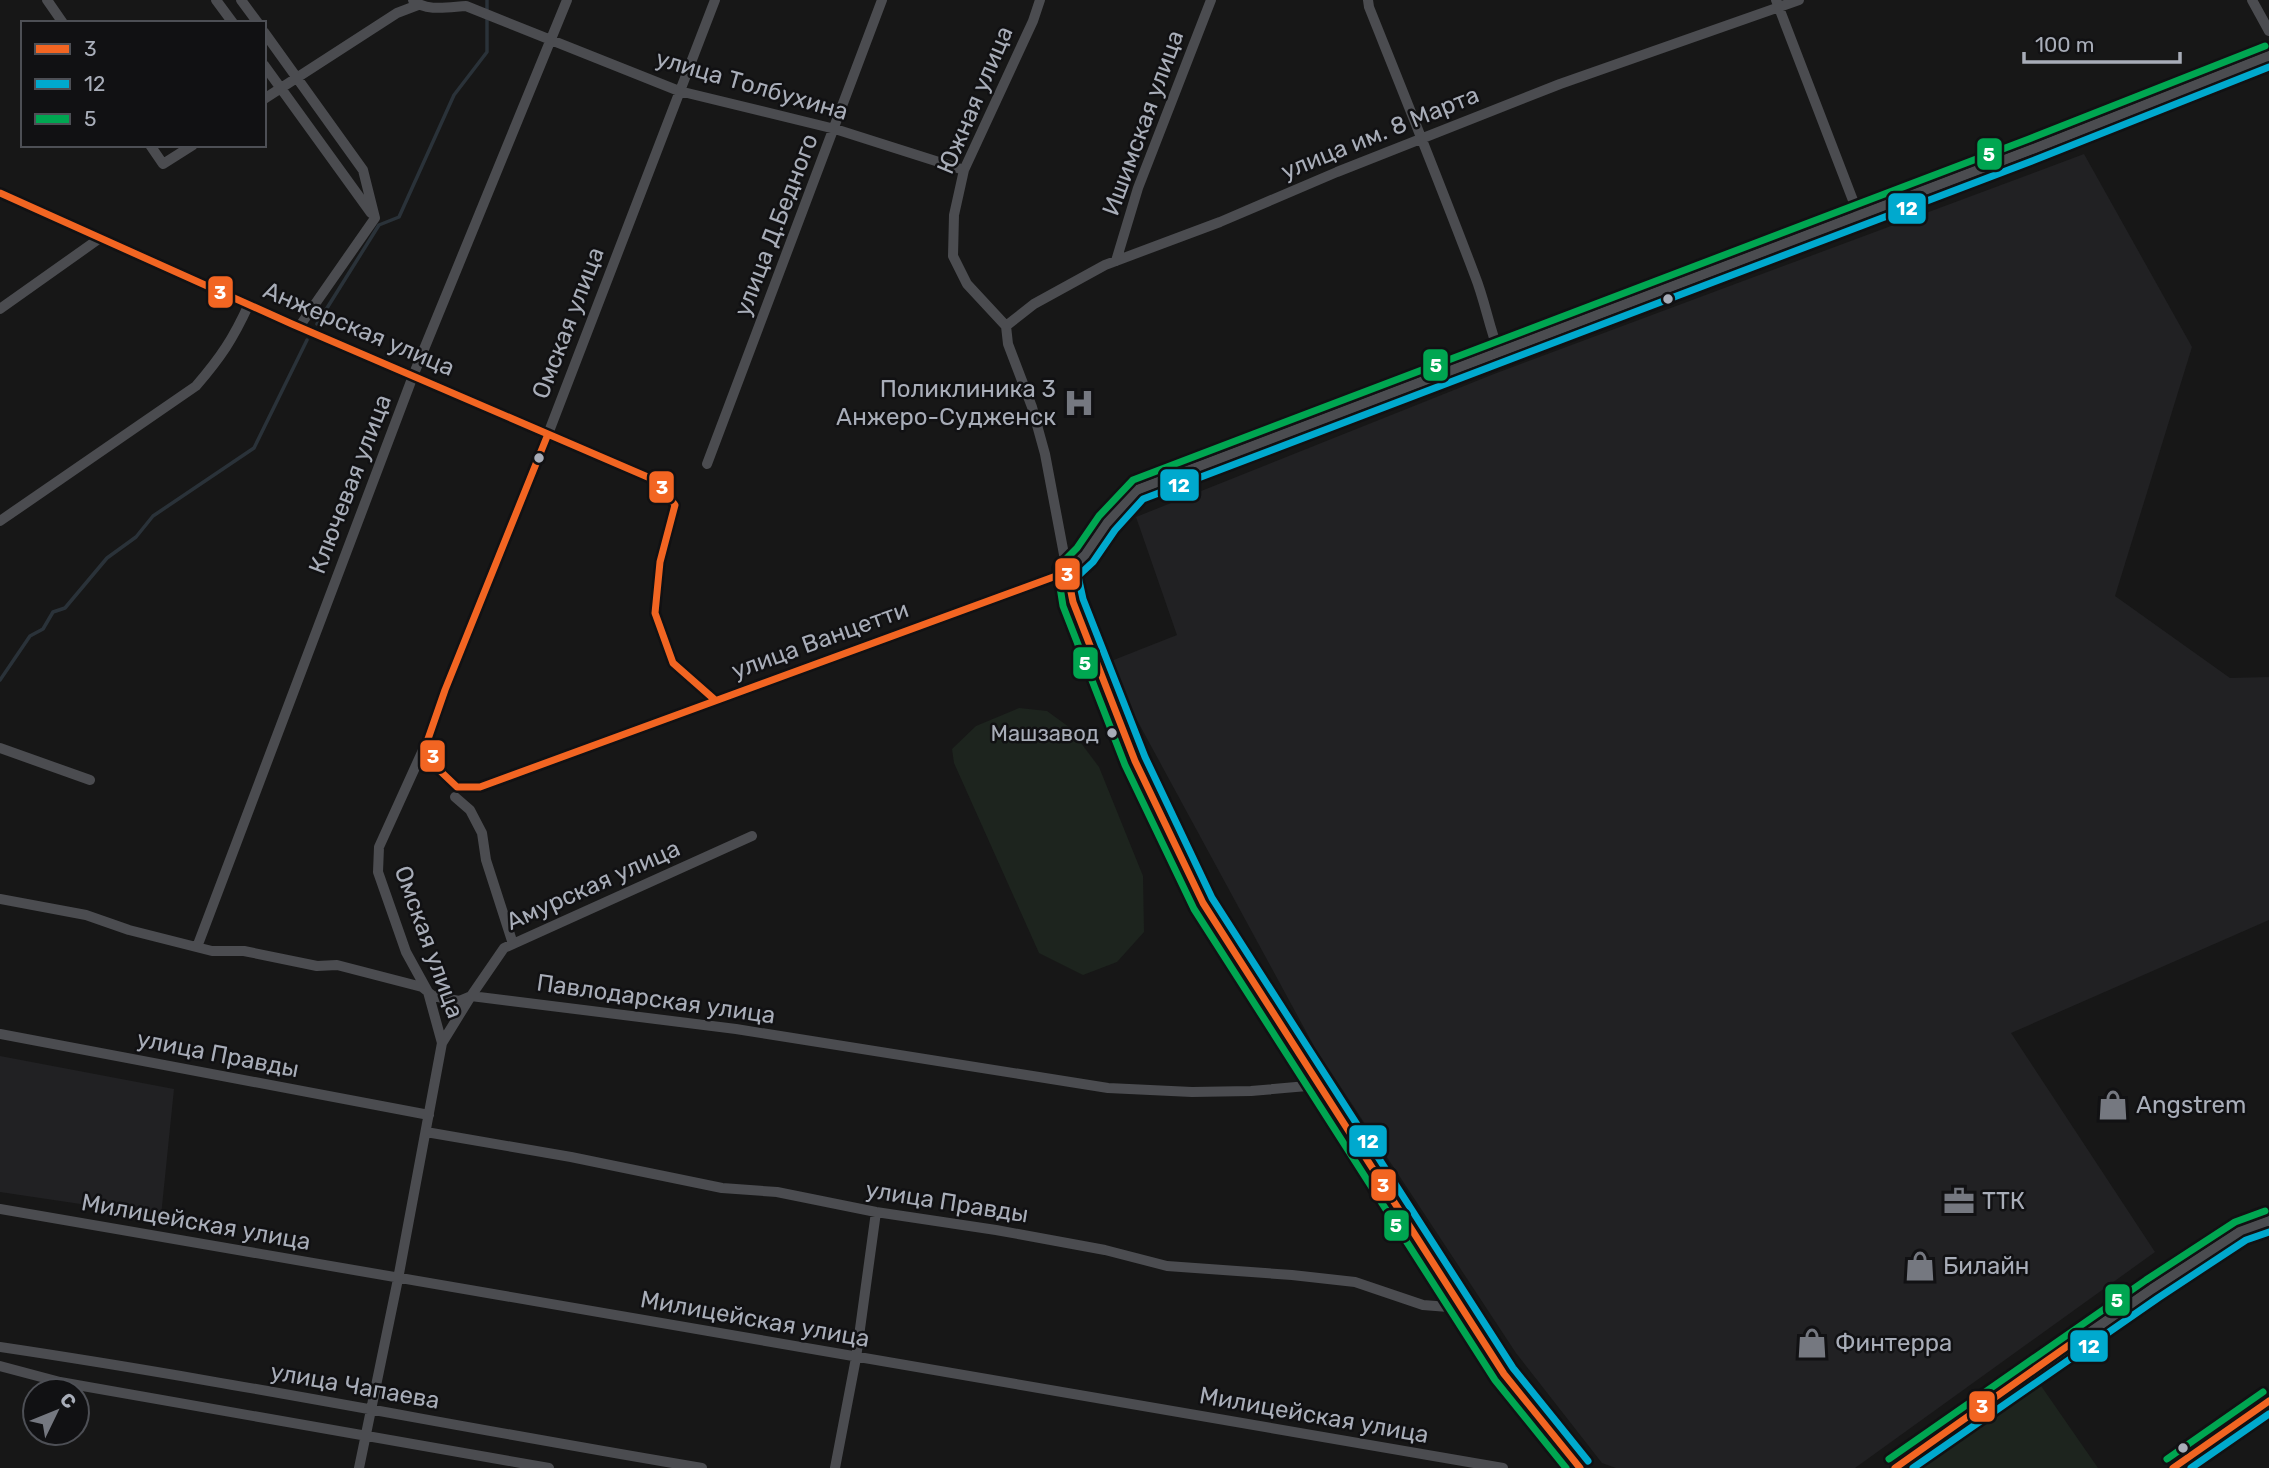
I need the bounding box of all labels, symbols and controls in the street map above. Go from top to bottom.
legend [21,21,266,147]
scale bar [2024,21,2180,65]
street label: Южная улица [931,22,1019,178]
street label: Ишимская улица [1096,27,1190,219]
text: 100 m [2035,32,2094,57]
text: 3 [84,36,97,61]
street label: улица Толбухина [653,44,851,126]
text: 12 [84,71,105,96]
street label: улица им. 8 Марта [1277,80,1483,186]
text: 5 [84,106,96,131]
street label: улица Д.Бедного [728,130,824,320]
line badge: 5 [1976,137,2003,171]
text: 5 [1983,143,1995,166]
line badge: 12 [1887,192,1927,225]
text: 12 [1896,197,1918,220]
street label: Омская улица [526,243,610,403]
line badge: 3 [207,275,234,309]
street label: Анжерская улица [259,276,459,382]
text: 3 [214,281,226,304]
unlabelled marker [1661,292,1675,306]
line badge: 5 [1422,348,1449,382]
text: 5 [1430,354,1442,377]
place label: Поликлиника 3 Анжеро-Судженск [836,375,1056,431]
hospital icon: Поликлиника 3 Анжеро-Судженск [1062,386,1096,420]
street label: Ключевая улица [303,390,397,578]
unlabelled marker [532,451,546,465]
line badge: 12 [1159,468,1200,502]
line badge: 3 [648,470,675,504]
text: 12 [1168,474,1190,497]
text: 3 [656,476,668,499]
line badge: 3 [1054,557,1081,591]
text: 3 [1061,563,1073,586]
street label: улица Ванцетти [728,595,912,685]
line badge: 5 [1072,646,1099,680]
text: 5 [1079,652,1091,675]
place label: Машзавод [990,720,1099,747]
marker: Машзавод [1105,726,1119,740]
line badge: 3 [419,739,446,773]
text: 3 [427,745,439,768]
street label: Амурская улица [502,834,684,936]
street label: Омская улица [388,862,470,1022]
street label: Павлодарская улица [535,968,777,1030]
street label: улица Правды [135,1025,301,1083]
shop icon: Angstrem [2096,1088,2130,1122]
place label: Angstrem [2136,1091,2246,1119]
line badge: 12 [1348,1124,1388,1158]
text: 12 [1357,1130,1379,1153]
line badge: 3 [1370,1168,1397,1202]
text: 3 [1377,1174,1389,1197]
street label: улица Правды [864,1175,1030,1229]
office icon: ТТК [1942,1184,1976,1218]
place label: ТТК [1982,1187,2025,1215]
street label: Милицейская улица [79,1188,313,1256]
line badge: 5 [1383,1209,1410,1242]
text: 5 [1390,1214,1402,1237]
shop icon: Билайн [1903,1249,1937,1283]
place label: Билайн [1943,1252,2029,1280]
line badge: 5 [2104,1283,2131,1317]
street label: Милицейская улица [638,1285,872,1353]
text: 5 [2111,1289,2123,1312]
shop icon: Финтерра [1795,1326,1829,1360]
place label: Финтерра [1835,1329,1952,1357]
line badge: 12 [2069,1329,2109,1363]
text: 12 [2078,1335,2100,1358]
street label: улица Чапаева [268,1357,442,1415]
north arrow [21,1377,91,1447]
street label: Милицейская улица [1197,1381,1431,1449]
text: С [55,1388,81,1413]
line badge: 3 [1968,1390,1996,1423]
text: 3 [1976,1395,1988,1418]
unlabelled marker [2176,1441,2190,1455]

